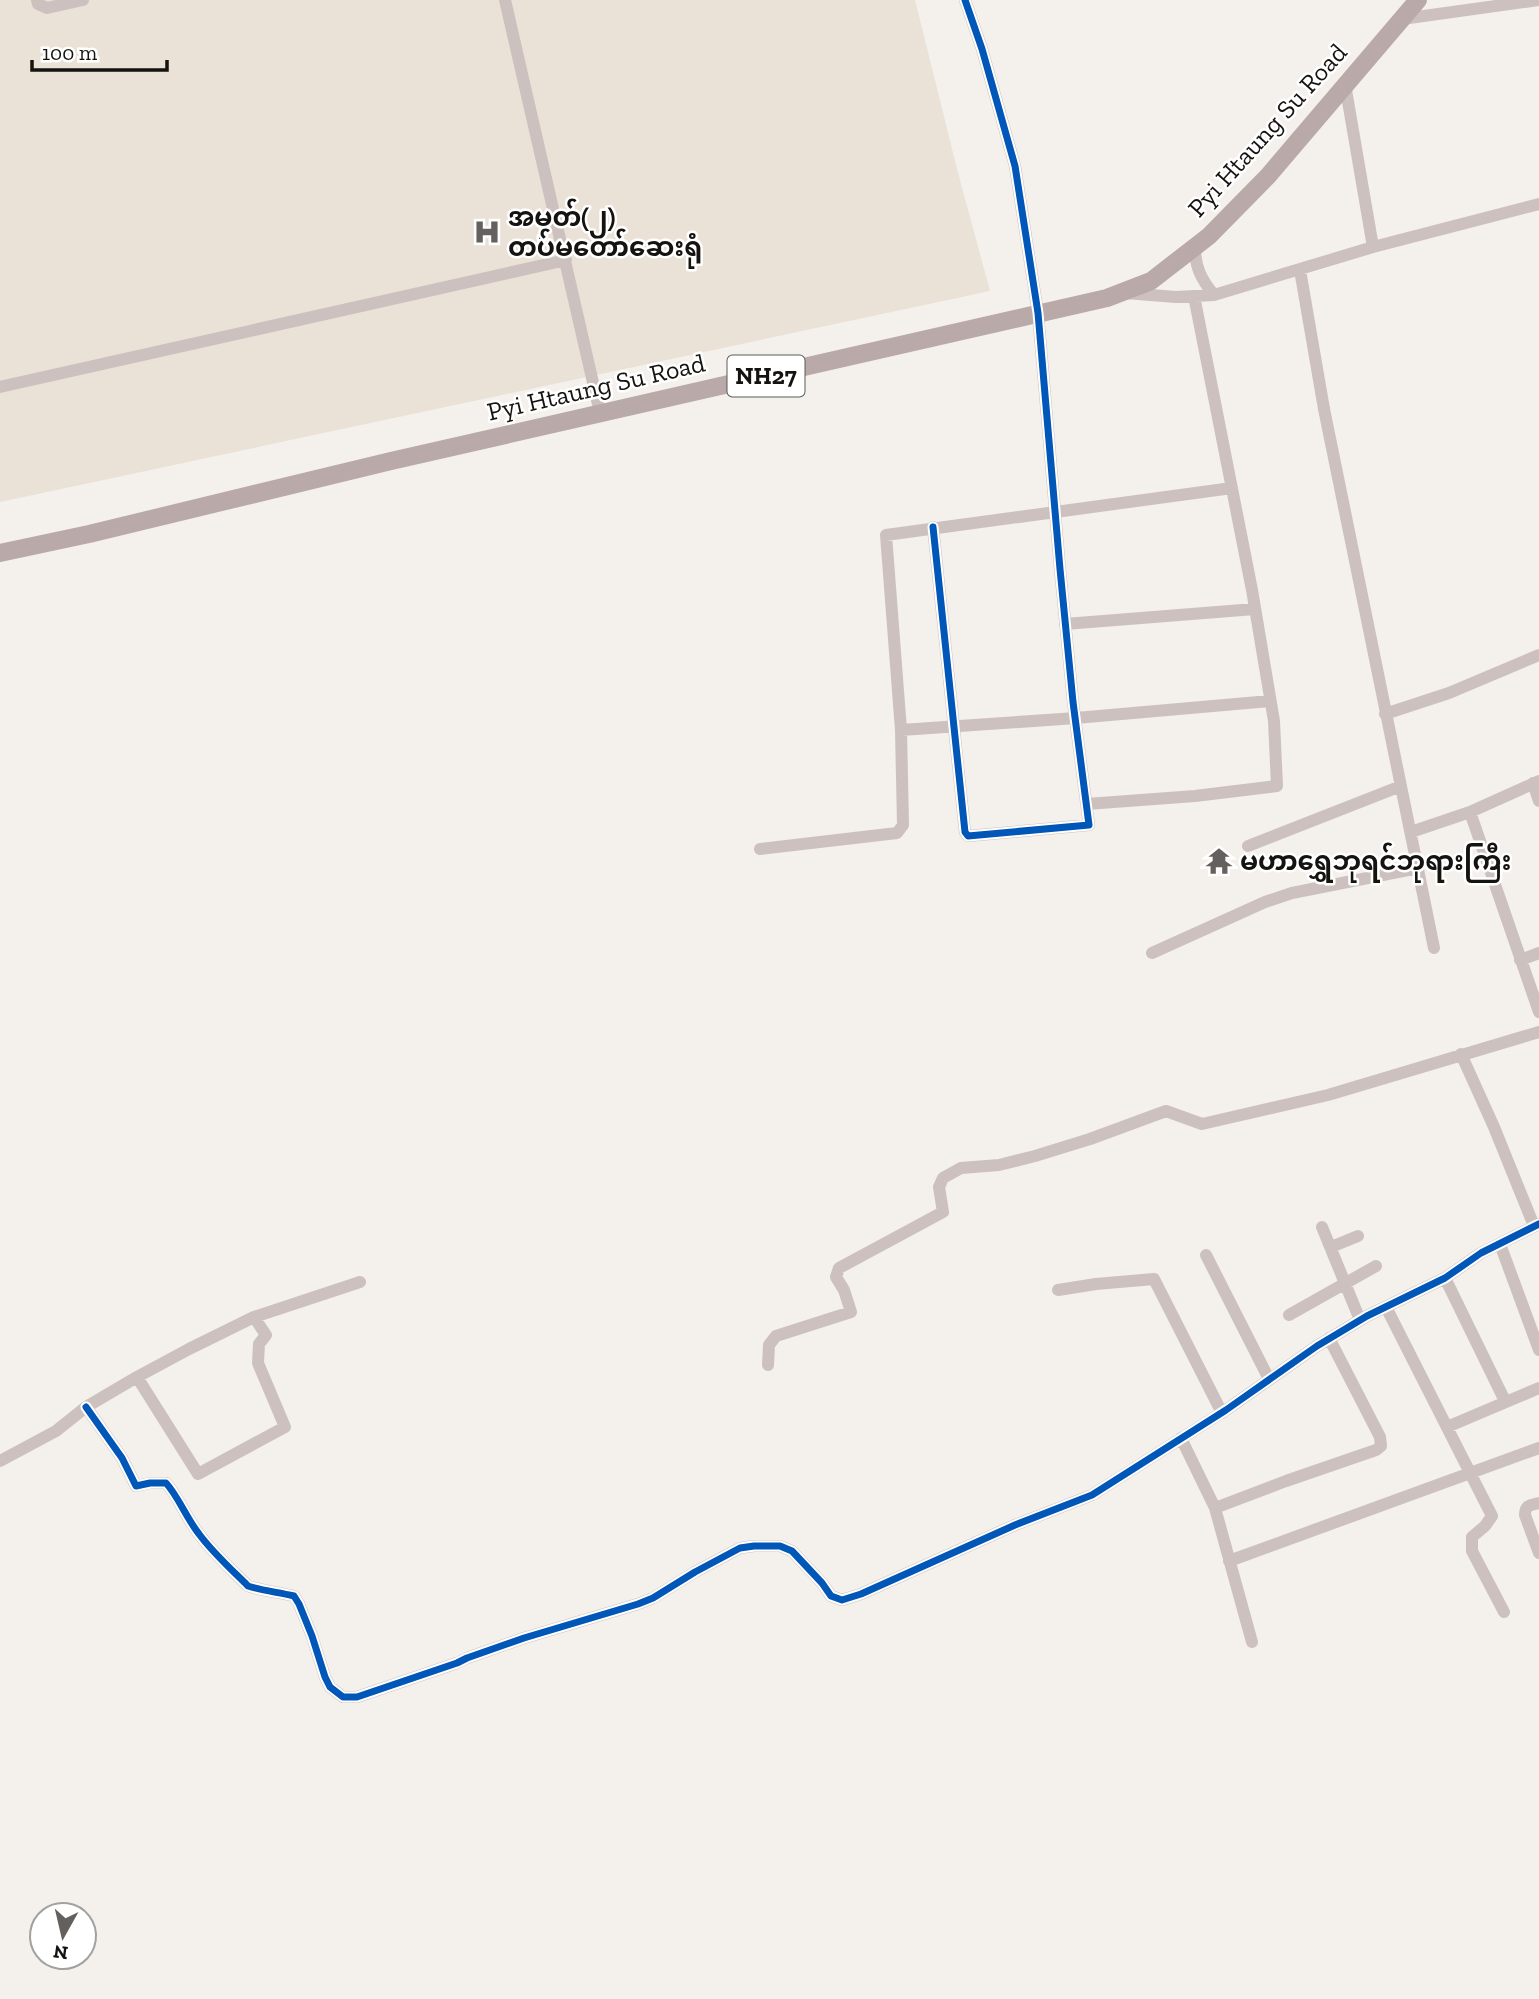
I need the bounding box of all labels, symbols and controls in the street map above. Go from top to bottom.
scale bar [32,28,166,72]
street label: Pyi Htaung Su Road [1181,37,1353,223]
text: 100 m [42,40,97,65]
place label: အမှတ်(၂) တပ်မတော်ဆေးရုံ [508,198,702,269]
hospital icon: အမှတ်(၂) တပ်မတော်ဆေးရုံ [472,217,502,247]
street label: Pyi Htaung Su Road [484,346,708,428]
road number: NH27 [728,356,804,396]
place label: မဟာရွှေဘုရင်ဘုရားကြီး [1240,842,1511,883]
temple icon: မဟာရွှေဘုရင်ဘုရားကြီး [1204,846,1234,876]
north arrow [28,1901,98,1971]
text: N [52,1940,69,1965]

